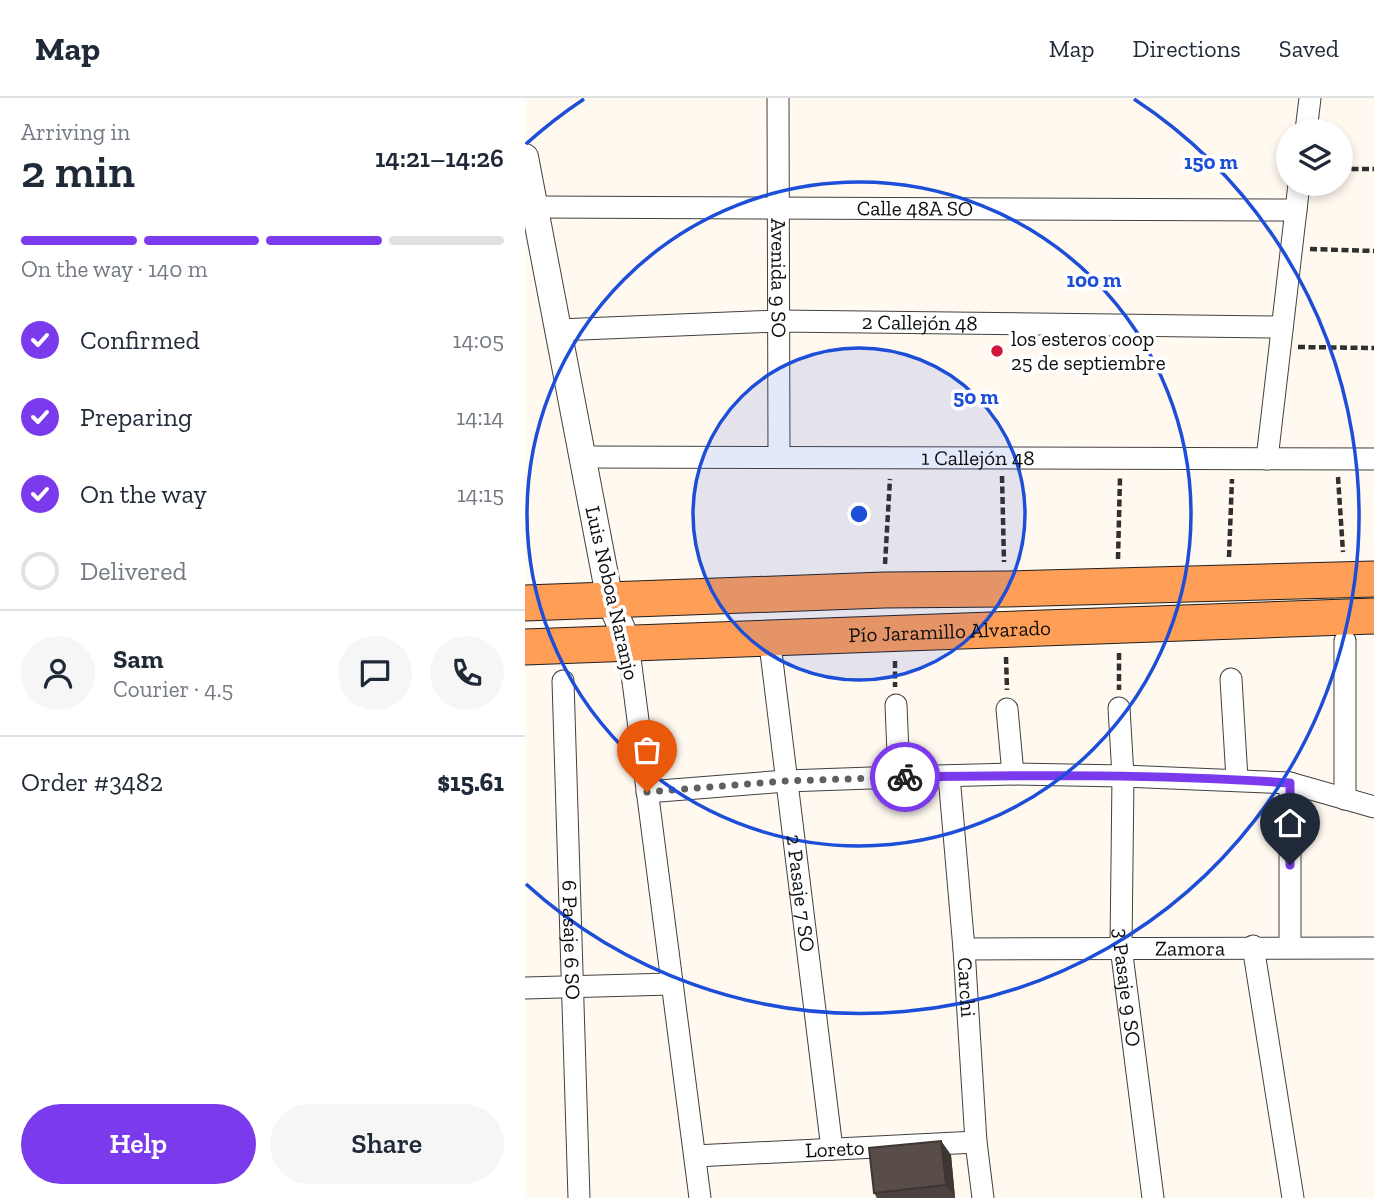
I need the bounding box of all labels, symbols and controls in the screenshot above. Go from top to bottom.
text: Map [35,29,100,68]
text: Map [1049,34,1095,63]
text: Directions [1133,34,1241,63]
text: Saved [1279,34,1339,63]
text: Arriving in [21,118,130,146]
map controls [1276,119,1353,196]
button: layers [1276,119,1353,196]
text: 14:21–14:26 [375,142,504,174]
text: 2 min [21,144,135,199]
text: 150 m [1184,149,1239,174]
street label: Calle 48A SO [857,195,973,221]
street label: Avenida 9 SO [766,218,792,338]
text: On the way · 140 m [21,255,208,283]
text: 100 m [1067,267,1122,292]
street label: 2 Callejón 48 [862,309,978,336]
icon: check [21,321,59,359]
text: Confirmed [80,324,200,356]
text: 14:05 [453,326,504,354]
place label: los esteros coop 25 de septiembre [1011,326,1166,375]
marker: los esteros coop 25 de septiembre [989,343,1005,359]
text: 50 m [953,384,999,409]
icon: check [21,398,59,436]
text: Preparing [80,401,192,433]
text: 14:14 [456,403,504,431]
street label: 1 Callejón 48 [921,445,1035,471]
icon: check [21,475,59,513]
text: On the way [80,478,207,510]
text: 14:15 [457,480,504,508]
centre of rings [847,502,871,526]
street label: Luis Noboa Naranjo [579,503,645,683]
text: Delivered [80,555,187,587]
street label: Pío Jaramillo Alvarado [848,615,1051,647]
button: person [21,636,95,710]
button: chat [338,636,412,710]
button: phone [430,636,504,710]
text: Sam [113,643,163,675]
text: Courier · 4.5 [113,675,233,703]
pin [617,720,677,792]
icon: bag [628,731,666,769]
courier [870,742,940,812]
icon: bike [886,758,924,796]
text: Order #3482 [21,766,163,798]
text: $15.61 [437,766,504,798]
pin [1260,793,1320,865]
icon: home [1271,804,1309,842]
street label: 2 Pasaje 7 SO [781,833,821,953]
street label: 6 Pasaje 6 SO [557,880,586,1000]
street label: 3 Pasaje 9 SO [1109,928,1147,1048]
street label: Zamora [1155,935,1225,961]
street label: Carchi [953,957,981,1018]
button: Help [21,1104,256,1184]
button: Share [270,1104,504,1184]
street label: Loreto [804,1135,865,1162]

